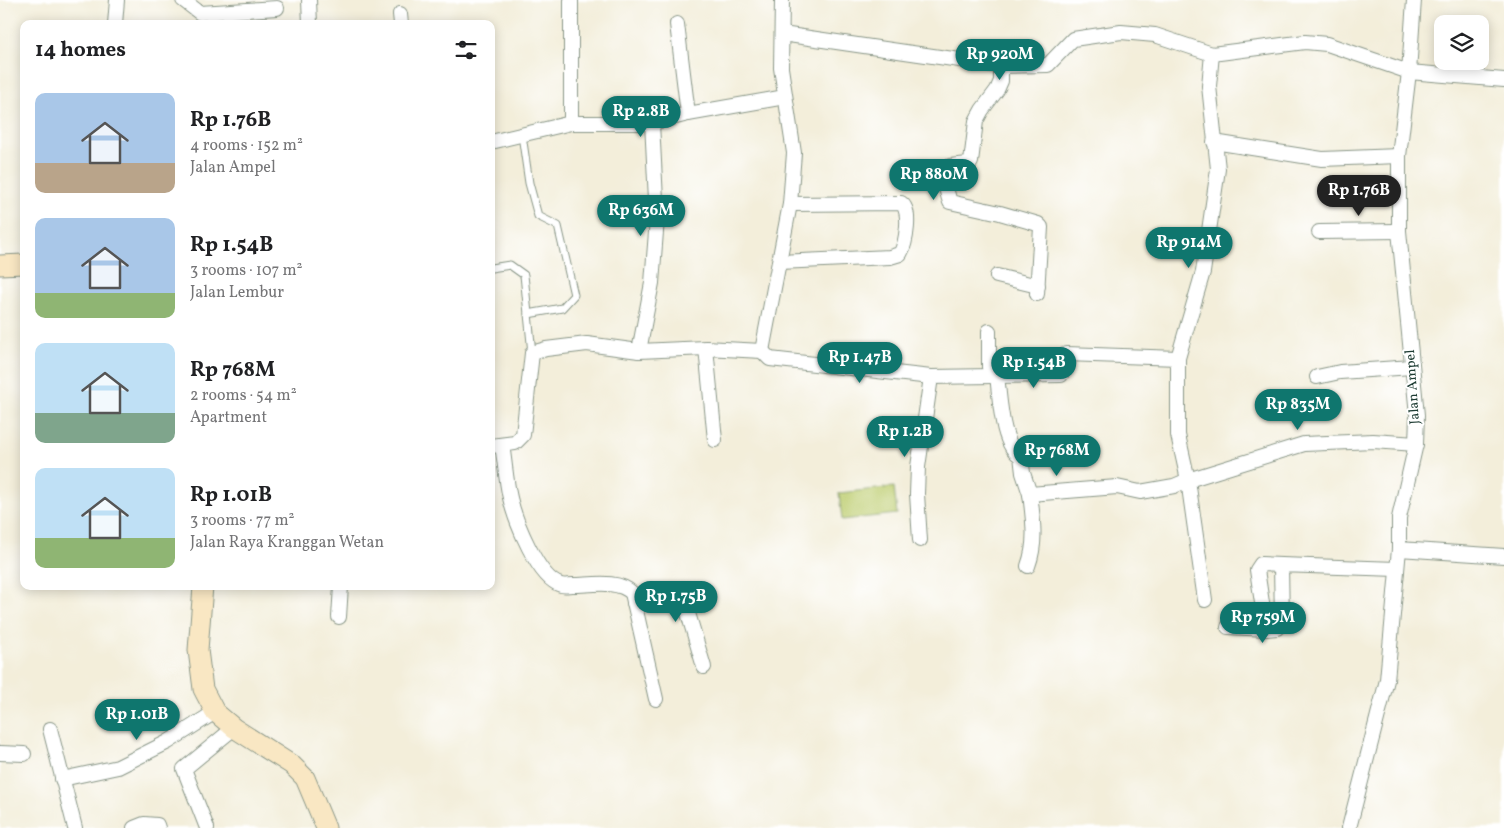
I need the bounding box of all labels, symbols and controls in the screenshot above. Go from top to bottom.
map controls [1434,15,1489,70]
button: layers [1434,15,1489,70]
text: 14 homes [35,36,126,65]
icon: filters [452,36,480,64]
pin: Rp 920M [954,38,1046,81]
text: Rp 920M [967,44,1033,66]
pin: Rp 2.8B [595,96,687,138]
text: Rp 2.8B [613,101,669,123]
text: Rp 1.76B [190,106,271,135]
icon: home [75,113,135,173]
text: 4 rooms · 152 m² [190,135,303,157]
text: Jalan Ampel [190,157,276,179]
pin: Rp 880M [888,158,980,201]
text: Rp 880M [900,164,968,186]
pin: Rp 1.76B [1307,174,1411,217]
text: Rp 1.76B [1328,180,1390,202]
pin: Rp 636M [595,194,687,237]
text: Rp 636M [608,200,674,222]
pin: Rp 914M [1143,226,1235,269]
text: Rp 1.54B [190,231,273,260]
text: Rp 914M [1157,232,1221,254]
icon: home [75,238,135,298]
text: 3 rooms · 107 m² [190,260,303,282]
text: Jalan Lembur [190,282,284,304]
pin: Rp 1.47B [808,342,912,384]
pin: Rp 1.54B [982,346,1086,389]
text: Rp 1.47B [828,347,892,369]
street label: Jalan Ampel [1401,349,1425,425]
text: Rp 1.54B [1002,352,1066,374]
text: Rp 768M [190,356,275,385]
icon: home [75,363,135,423]
text: 2 rooms · 54 m² [190,385,297,407]
pin: Rp 835M [1252,388,1344,431]
text: Rp 835M [1266,394,1330,416]
text: Apartment [190,407,267,429]
pin: Rp 1.2B [859,416,951,458]
text: Rp 1.2B [878,421,932,443]
pin: Rp 768M [1011,434,1103,477]
text: Rp 768M [1025,440,1089,462]
text: Rp 1.01B [190,481,272,510]
icon: home [75,488,135,548]
text: 3 rooms · 77 m² [190,510,294,532]
text: Jalan Raya Kranggan Wetan [190,532,384,554]
pin: Rp 1.75B [624,580,728,623]
text: Rp 1.75B [645,586,707,608]
pin: Rp 759M [1217,602,1309,644]
text: Rp 759M [1231,607,1295,629]
pin: Rp 1.01B [85,698,189,741]
text: Rp 1.01B [106,704,168,726]

